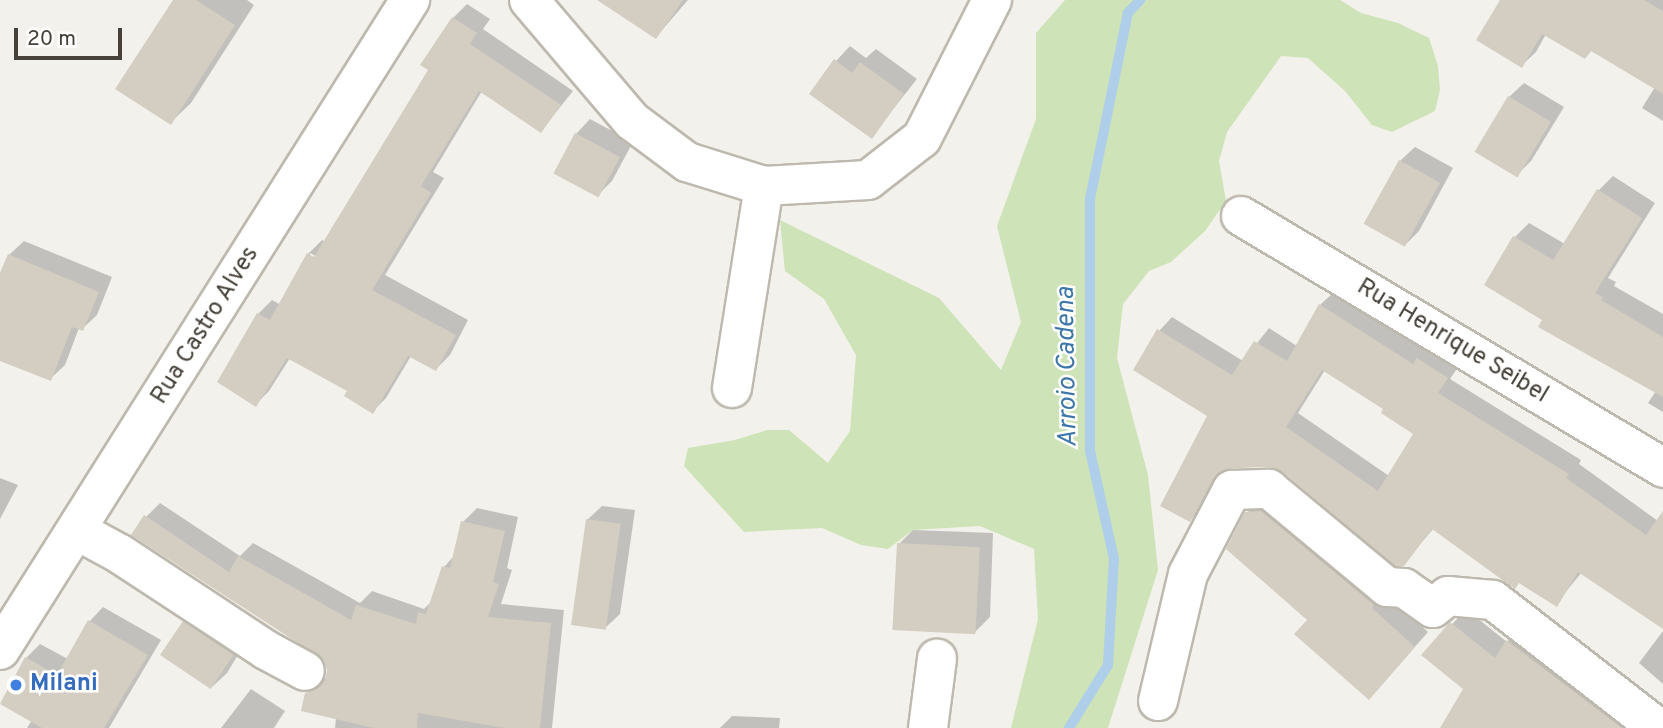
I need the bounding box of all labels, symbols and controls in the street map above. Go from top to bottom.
scale bar [18,14,126,58]
text: 20 m [27,26,76,53]
street label: Rua Castro Alves [146,242,266,410]
street label: Rua Henrique Seibel [1351,273,1553,411]
water label: Arroio Cadena [1051,286,1085,448]
place label: Milani [30,671,98,699]
marker: Milani [8,677,24,693]

